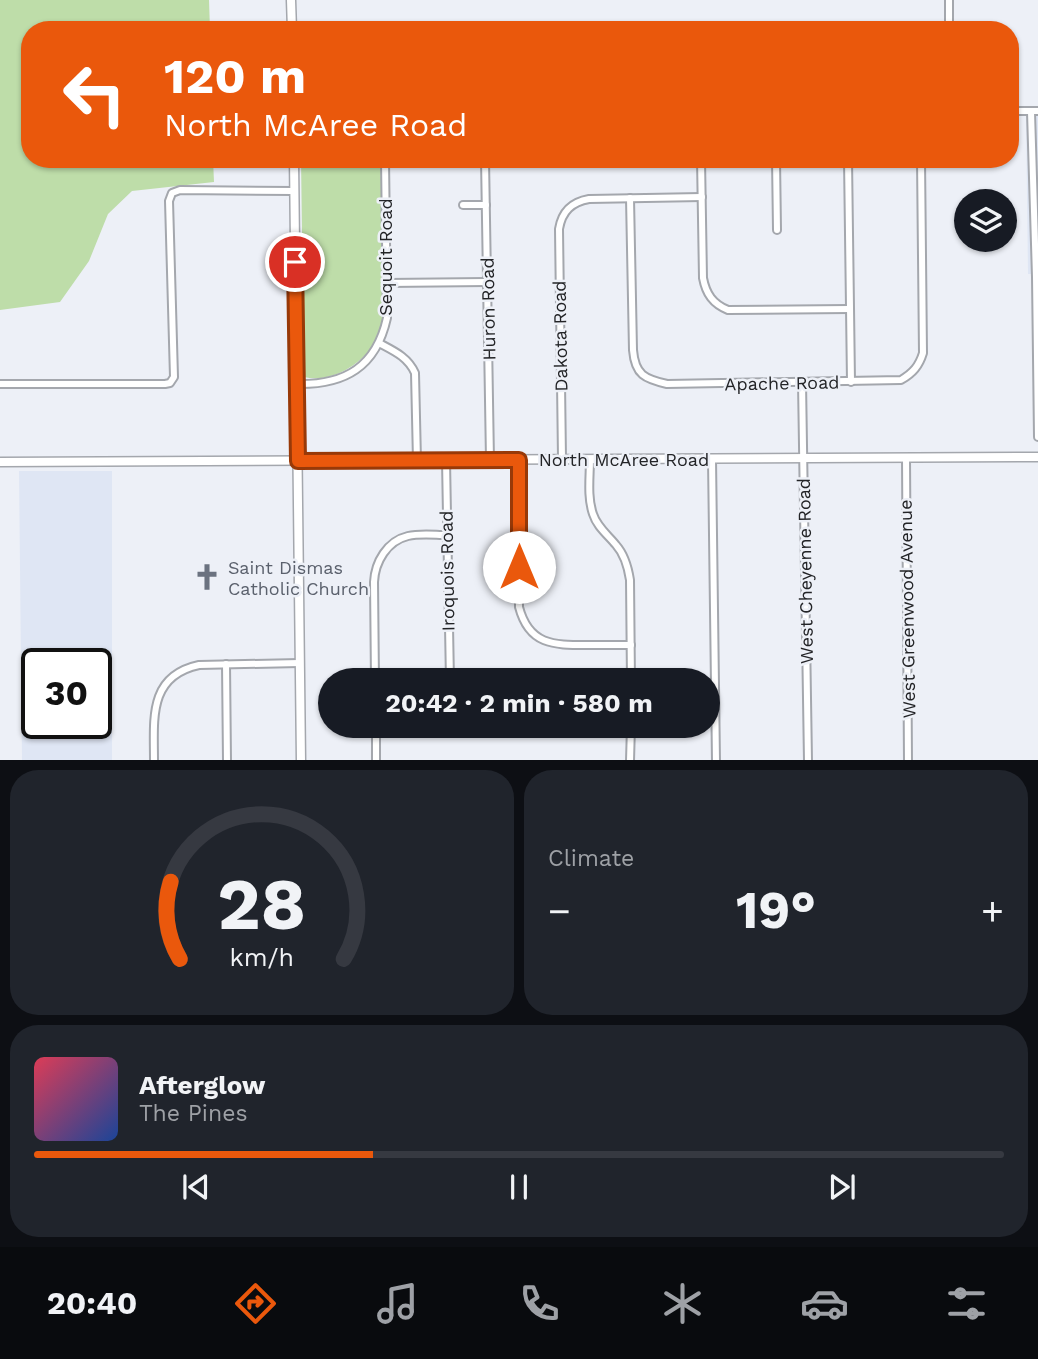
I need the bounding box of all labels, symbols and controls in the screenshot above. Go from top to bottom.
text: 120 m [164,47,306,105]
icon: left [49,49,140,140]
text: North McAree Road [164,106,467,144]
map controls [954,189,1017,252]
button: layers [954,189,1017,252]
street label: Sequoit Road [375,198,396,316]
pin [265,232,325,292]
icon: arrive [276,243,314,281]
street label: Huron Road [477,257,499,361]
street label: Dakota Road [549,280,571,392]
street label: Apache Road [724,371,840,395]
street label: North McAree Road [539,449,709,470]
street label: West Cheyenne Road [793,478,817,664]
street label: West Greenwood Avenue [895,499,919,719]
street label: Iroquois Road [435,511,459,631]
position arrow [482,530,556,604]
place label: Saint Dismas Catholic Church [228,557,369,599]
church icon: Saint Dismas Catholic Church [192,562,222,592]
speed limit sign: 30 [21,648,112,739]
text: 20:42 · 2 min · 580 m [385,688,653,718]
text: Climate [548,845,634,872]
text: 28 [217,861,307,947]
text: 19° [736,880,816,941]
text: − [548,889,571,933]
text: + [981,889,1004,933]
text: km/h [230,942,294,971]
text: Afterglow [139,1070,265,1100]
text: The Pines [139,1100,248,1127]
icon: previous [177,1168,215,1206]
icon: pause [500,1168,538,1206]
icon: next [823,1168,861,1206]
icon: directions [231,1279,280,1328]
icon: music [373,1279,422,1328]
icon: phone [515,1279,564,1328]
icon: climate [658,1279,707,1328]
icon: car [800,1279,849,1328]
icon: filters [942,1279,991,1328]
text: 20:40 [47,1284,137,1322]

